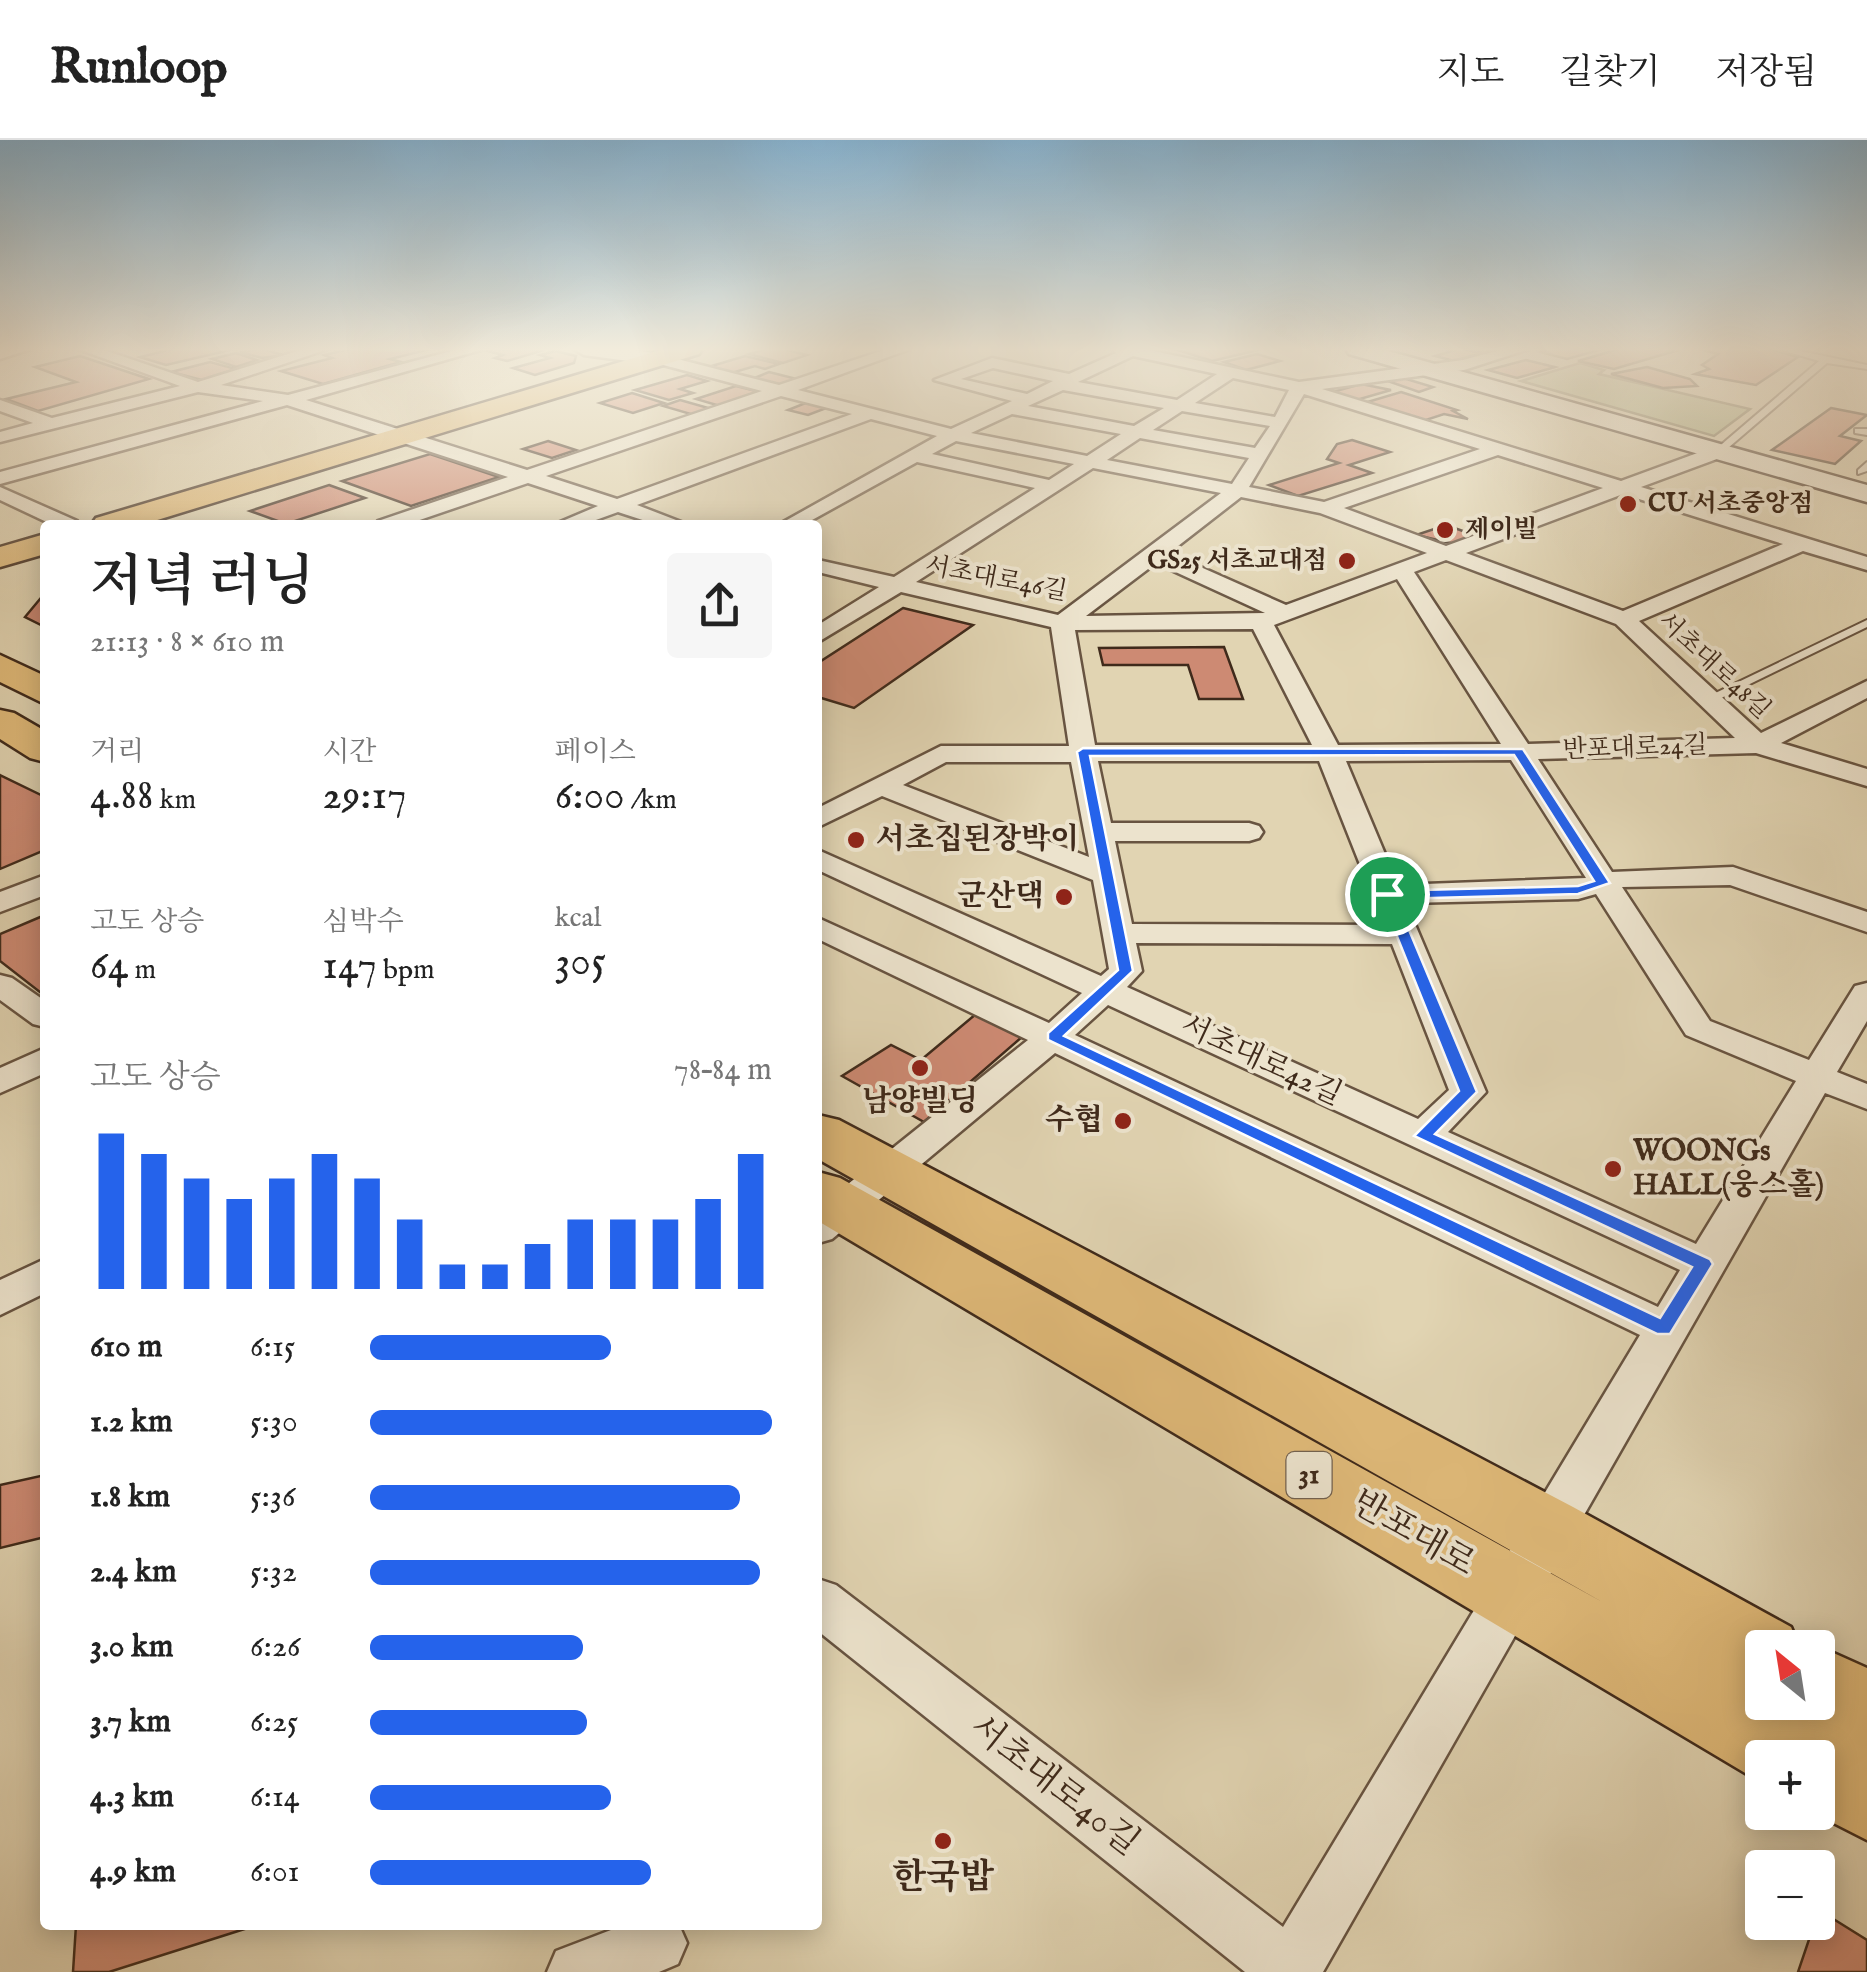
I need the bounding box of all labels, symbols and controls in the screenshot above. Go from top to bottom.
text: Runloop [50,39,227,99]
text: 지도 [1437,51,1504,96]
text: 길찾기 [1559,51,1661,96]
text: 저장됨 [1716,51,1817,96]
place label: CU 서초중앙점 [1648,488,1813,520]
marker: CU 서초중앙점 [1617,493,1639,515]
place label: 제이빌 [1465,514,1537,546]
marker: 제이빌 [1434,519,1456,541]
place label: GS25 서초교대점 [1147,545,1327,577]
text: 저녁 러닝 [90,549,315,619]
street label: 서초대로46길 [922,550,1070,608]
marker: GS25 서초교대점 [1336,550,1358,572]
button: share [667,553,772,658]
street label: 서초대로48길 [1651,606,1777,726]
text: 21:13 · 8 × 610 m [90,622,285,663]
street label: 반포대로24길 [1562,729,1708,767]
text: 거리 [90,735,144,770]
text: 시간 [322,735,376,770]
text: 페이스 [555,735,636,770]
text: 4.88 [90,770,153,823]
text: 29:17 [322,770,407,823]
text: 6:00 [555,770,625,823]
text: km [153,783,196,818]
text: /km [625,783,677,818]
place label: 서초집된장박이 [876,821,1079,859]
marker: 서초집된장박이 [845,829,867,851]
pin [1345,852,1430,937]
icon: arrive [1360,867,1415,922]
place label: 군산댁 [957,878,1044,916]
marker: 군산댁 [1053,886,1075,908]
text: kcal [555,901,601,936]
text: 고도 상승 [90,905,204,940]
text: 심박수 [322,905,403,940]
text: 305 [555,936,606,989]
text: 64 [90,940,128,993]
text: 147 [322,940,377,993]
text: m [128,953,156,988]
text: bpm [377,953,435,988]
street label: 서초대로42길 [1174,1007,1348,1115]
text: 78–84 m [674,1050,772,1091]
marker: 남양빌딩 [909,1057,931,1079]
text: 고도 상승 [90,1058,221,1099]
place label: 남양빌딩 [862,1083,978,1121]
place label: 수협 [1045,1102,1103,1140]
marker: 수협 [1112,1110,1134,1132]
place label: WOONGs HALL(웅스홀) [1632,1133,1824,1205]
marker: WOONGs HALL(웅스홀) [1602,1158,1624,1180]
text: 610 m [90,1327,163,1368]
text: 6:15 [250,1327,295,1368]
text: 1.2 km [90,1402,173,1443]
text: 5:30 [250,1402,298,1443]
road number: 31 [1286,1452,1332,1498]
text: 1.8 km [90,1477,170,1518]
text: 5:36 [250,1477,295,1518]
street label: 반포대로 [1343,1481,1483,1587]
text: 2.4 km [90,1552,177,1593]
text: 5:32 [250,1552,297,1593]
text: 3.0 km [90,1627,173,1668]
text: 6:26 [250,1627,300,1668]
north arrow [1745,1630,1835,1720]
map controls [1745,1630,1835,1940]
text: 3.7 km [90,1702,171,1743]
text: 6:25 [250,1702,298,1743]
street label: 서초대로40길 [960,1706,1148,1866]
button: + [1745,1740,1835,1830]
text: 4.3 km [90,1777,174,1818]
text: 6:14 [250,1777,300,1818]
marker: 한국밥 [932,1830,954,1852]
button: − [1745,1850,1835,1940]
text: 4.9 km [90,1852,176,1893]
text: 6:01 [250,1852,299,1893]
place label: 한국밥 [892,1856,995,1901]

